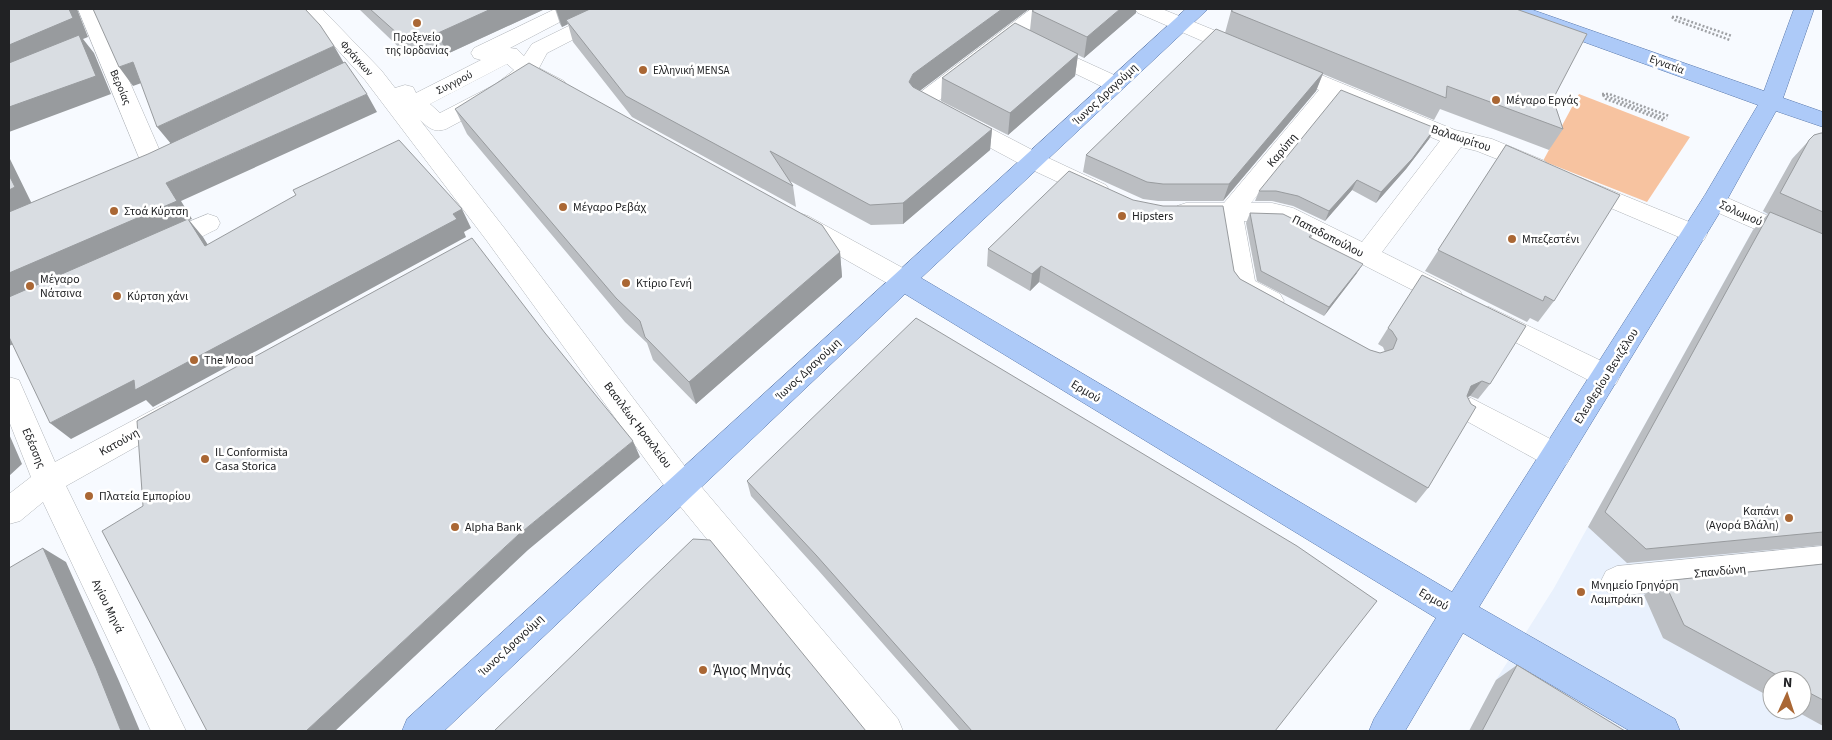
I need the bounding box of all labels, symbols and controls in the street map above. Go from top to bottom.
marker: Προξενείο της Ιορδανίας [411,17,423,29]
place label: Προξενείο της Ιορδανίας [385,30,449,58]
street label: Φράγκων [337,37,377,79]
street label: Εγνατία [1647,51,1686,78]
street label: Ίωνος Δραγούμη [1068,60,1142,130]
place label: Ελληνική MENSA [653,63,730,78]
marker: Ελληνική MENSA [637,64,649,76]
street label: Βεροίας [106,67,135,107]
street label: Συγγρού [433,67,475,98]
place label: Μέγαρο Εργάς [1506,92,1578,109]
marker: Μέγαρο Εργάς [1490,94,1502,106]
street label: Βαλαωρίτου [1429,121,1493,156]
street label: Καρύπη [1263,130,1302,171]
street label: Σολωμού [1716,196,1765,231]
place label: Μέγαρο Ρεβάχ [573,199,646,216]
marker: Μέγαρο Ρεβάχ [557,201,569,213]
place label: Στοά Κύρτση [124,203,188,220]
marker: Στοά Κύρτση [108,205,120,217]
place label: Hipsters [1132,208,1173,225]
marker: Hipsters [1116,210,1128,222]
street label: Παπαδοπούλου [1289,211,1367,262]
place label: Μπεζεστένι [1522,231,1579,248]
marker: Μπεζεστένι [1506,233,1518,245]
place label: Μέγαρο Νάτσινα [40,271,82,302]
place label: Κτίριο Γενή [636,275,692,292]
marker: Κτίριο Γενή [620,277,632,289]
marker: Μέγαρο Νάτσινα [24,280,36,292]
place label: Κύρτση χάνι [127,288,188,305]
marker: Κύρτση χάνι [111,290,123,302]
street label: Ελευθερίου Βενιζέλου [1570,325,1643,427]
street label: Ίωνος Δραγούμη [771,335,845,405]
place label: The Mood [204,352,254,369]
marker: The Mood [188,354,200,366]
street label: Ερμού [1068,376,1104,407]
street label: Βασιλέως Ηρακλείου [599,379,676,472]
street label: Κατούνη [96,424,142,460]
street label: Εδέσσης [17,425,50,471]
place label: IL Conformista Casa Storica [215,444,288,475]
marker: IL Conformista Casa Storica [199,453,211,465]
place label: Πλατεία Εμπορίου [99,488,191,505]
marker: Πλατεία Εμπορίου [83,490,95,502]
place label: Καπάνι (Αγορά Βλάλη) [1705,503,1779,534]
marker: Καπάνι (Αγορά Βλάλη) [1783,512,1795,524]
place label: Alpha Bank [465,519,522,536]
marker: Alpha Bank [449,521,461,533]
street label: Σπανδώνη [1693,560,1747,583]
street label: Αγίου Μηνά [87,577,128,636]
place label: Μνημείο Γρηγόρη Λαμπράκη [1591,577,1679,608]
street label: Ερμού [1416,584,1452,615]
marker: Μνημείο Γρηγόρη Λαμπράκη [1575,586,1587,598]
street label: Ίωνος Δραγούμη [474,611,548,681]
place label: Άγιος Μηνάς [713,660,792,681]
marker: Άγιος Μηνάς [697,664,709,676]
north arrow [1762,670,1812,720]
text: N [1782,673,1793,693]

